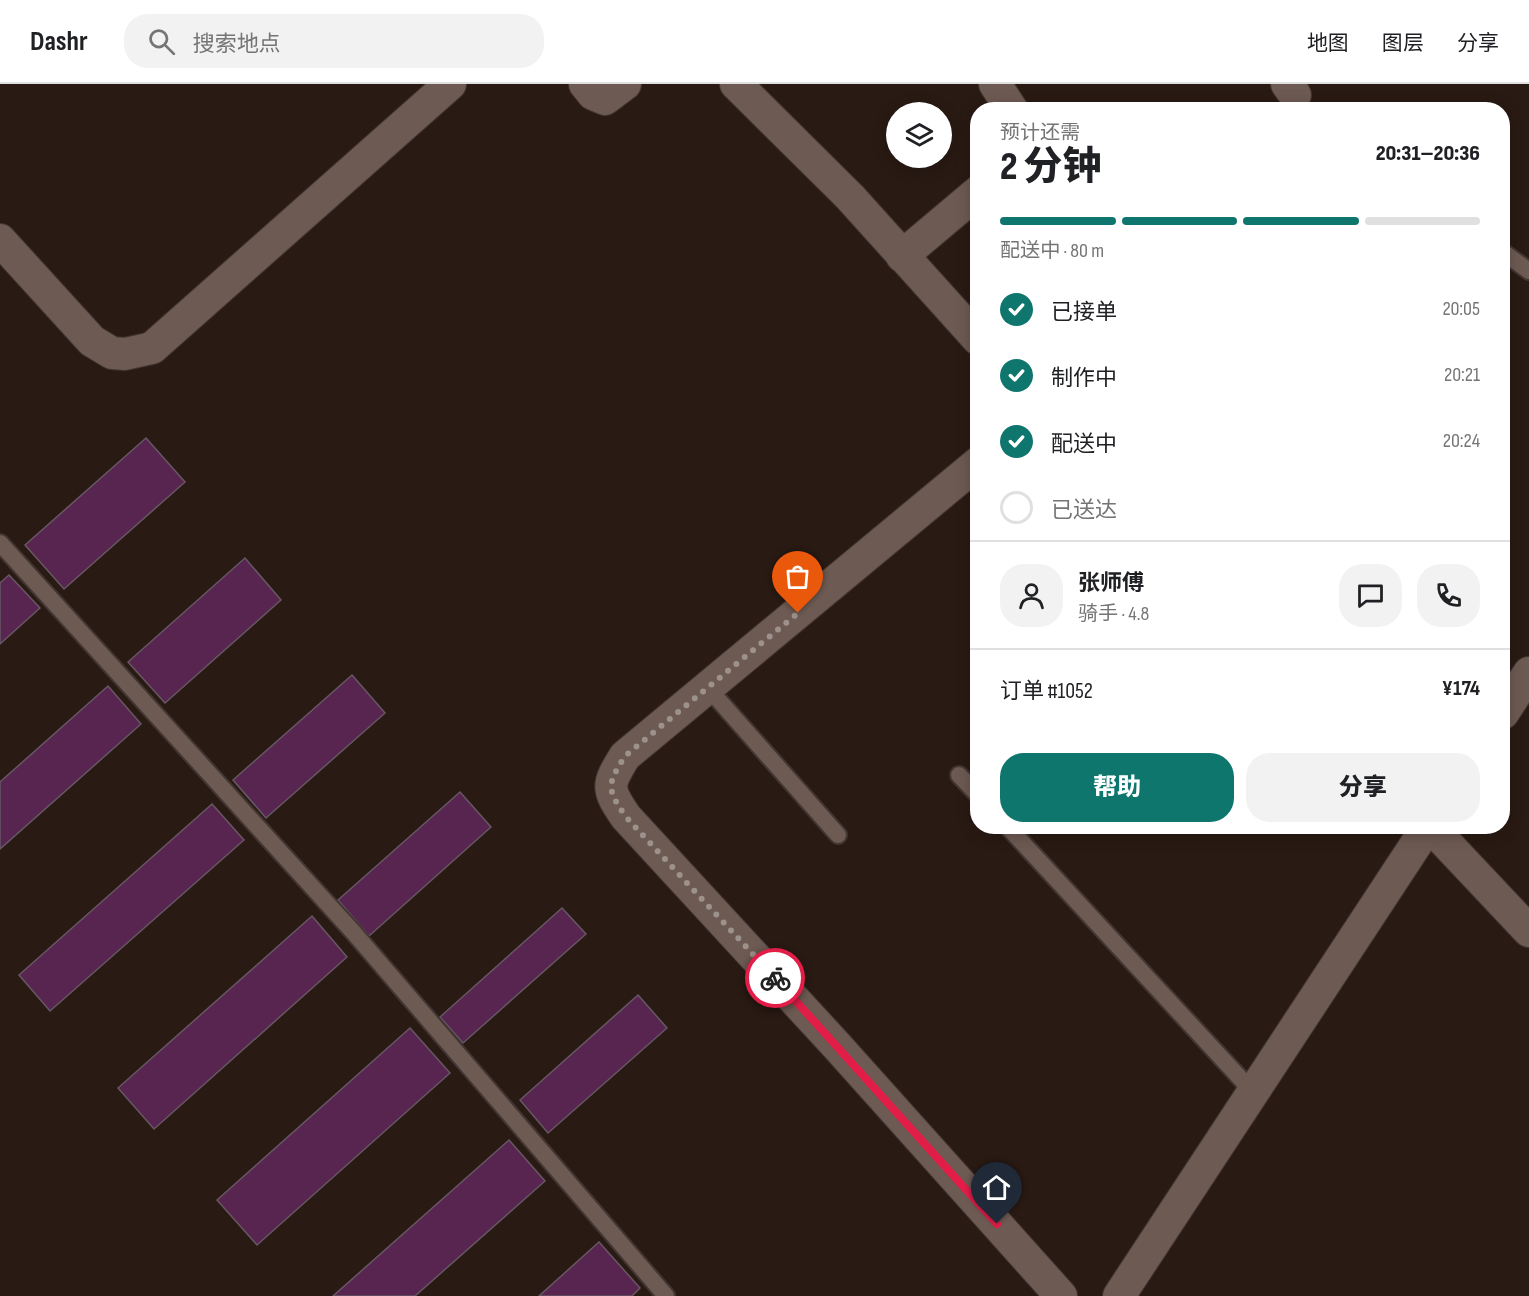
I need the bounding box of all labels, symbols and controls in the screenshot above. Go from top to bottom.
search box [124,14,544,68]
text: Dashr [30,25,88,58]
icon: search [145,25,178,58]
text: 搜索地点 [193,31,281,58]
text: 地图 [1307,31,1349,56]
text: 图层 [1382,31,1424,56]
text: 分享 [1457,31,1499,56]
map controls [886,102,952,168]
button: layers [886,102,952,168]
text: 预计还需 [1000,121,1080,145]
text: 20:31–20:36 [1376,140,1480,167]
text: 2 分钟 [1000,144,1102,191]
text: 配送中 · 80 m [1000,239,1104,263]
icon: check [1000,293,1033,326]
text: 20:05 [1442,297,1480,321]
text: 已接单 [1051,299,1117,326]
icon: check [1000,359,1033,392]
text: 20:21 [1444,363,1480,387]
text: 制作中 [1051,365,1117,392]
icon: check [1000,425,1033,458]
text: 20:24 [1443,429,1480,453]
text: 配送中 [1051,431,1117,458]
text: 已送达 [1051,497,1117,524]
pin [772,551,823,613]
icon: bag [781,560,814,593]
button: person [1000,564,1063,627]
button: chat [1339,564,1402,627]
button: phone [1417,564,1480,627]
text: 张师傅 [1078,570,1144,597]
text: 骑手 · 4.8 [1078,602,1149,626]
text: ¥174 [1442,675,1480,702]
text: 订单 #1052 [1000,678,1093,705]
button: 帮助 [1000,753,1234,822]
button: 分享 [1246,753,1480,822]
courier [745,948,805,1008]
icon: bike [759,962,792,995]
pin [971,1162,1022,1224]
icon: home [980,1171,1013,1204]

